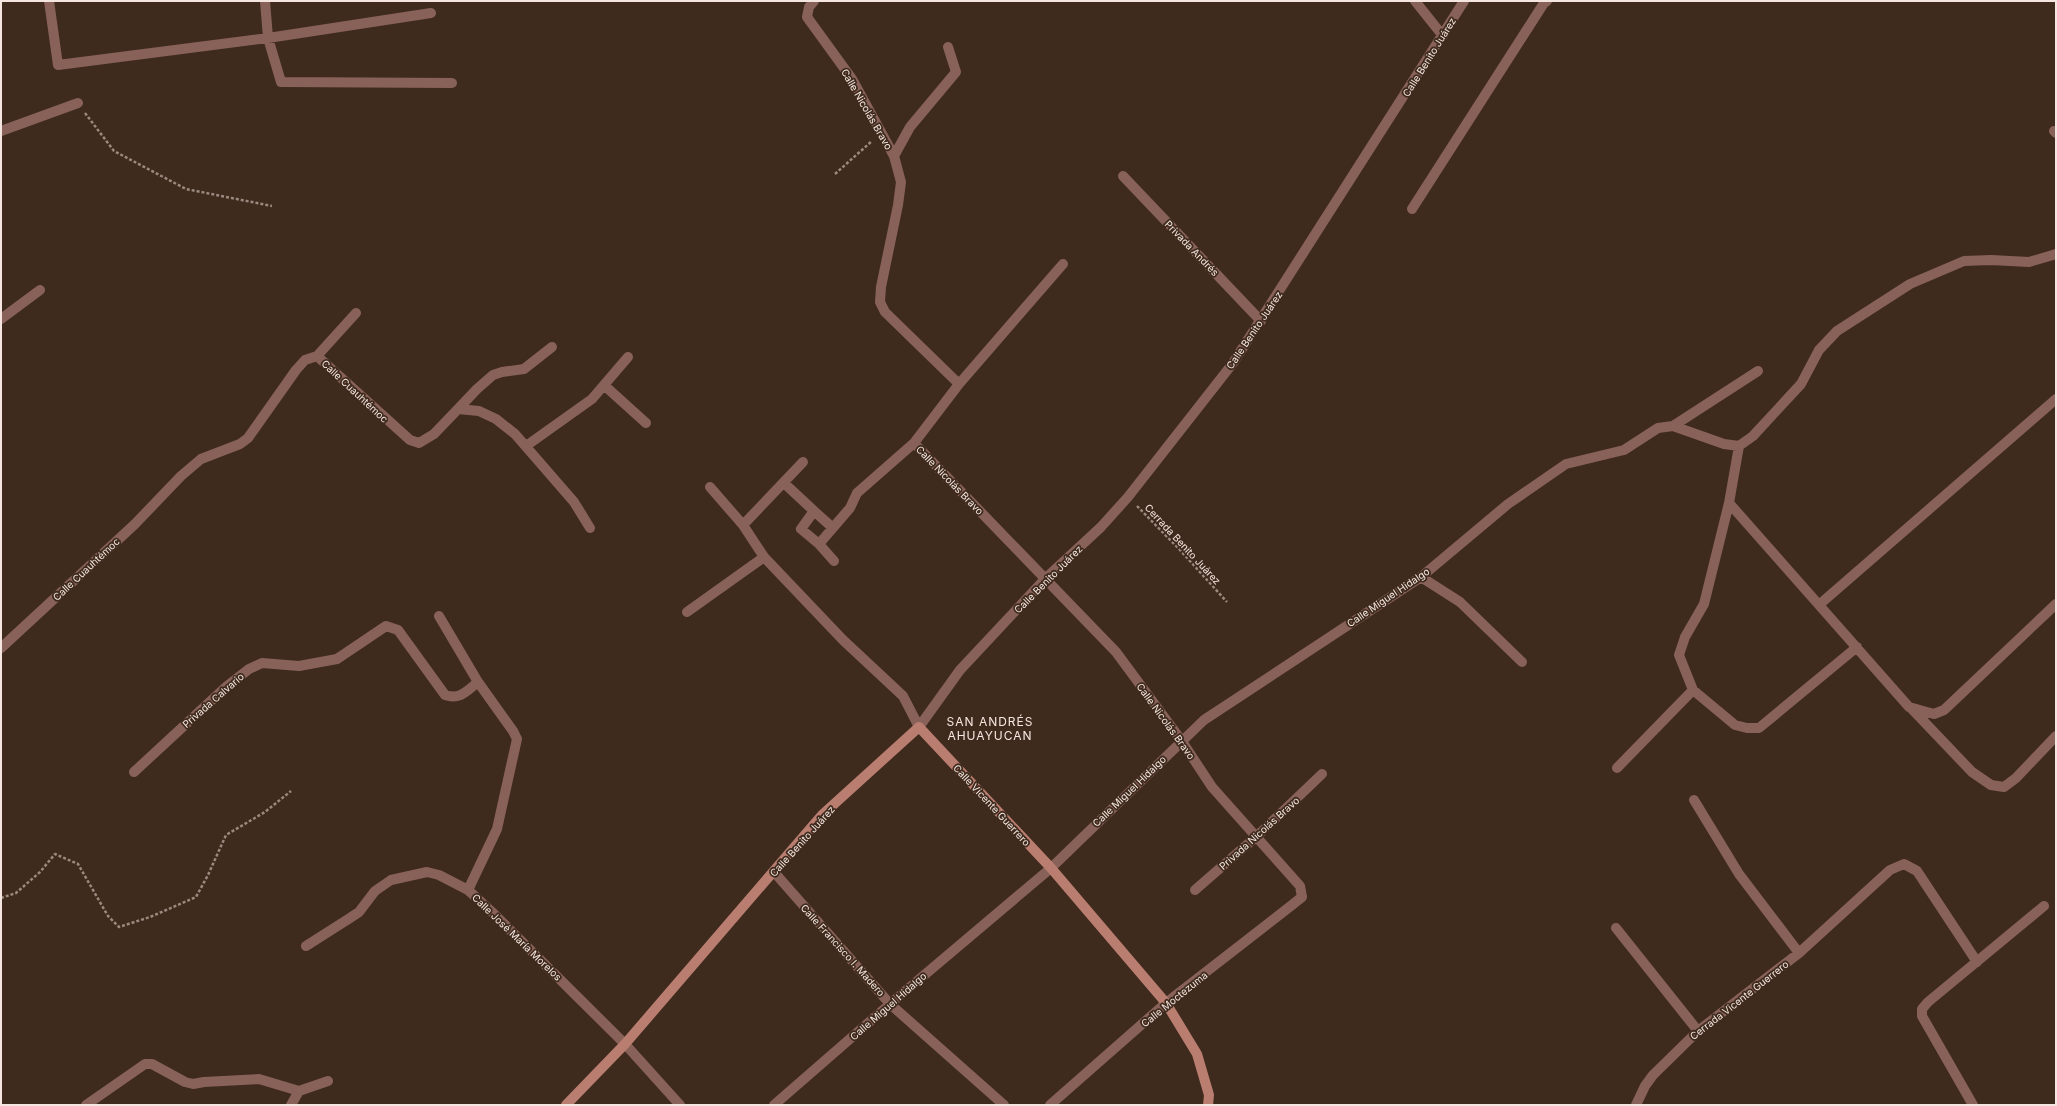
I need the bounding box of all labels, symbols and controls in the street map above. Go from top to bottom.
street label: Calle Benito Juárez [1400,15,1458,99]
street label: Calle Nicolás Bravo [839,66,895,152]
street label: Privada Andrés [1163,218,1221,278]
street label: Calle Benito Juárez [1224,289,1284,371]
street label: Calle Cuauhtémoc [319,357,391,425]
street label: Calle Nicolás Bravo [914,443,986,517]
street label: Cerrada Benito Juárez [1143,501,1223,587]
street label: Calle Cuauhtémoc [50,535,122,603]
street label: Calle Benito Juárez [1012,543,1084,615]
street label: Calle Miguel Hidalgo [1344,565,1432,629]
street label: Privada Calvario [180,670,246,730]
street label: Calle Nicolás Bravo [1134,680,1198,762]
district label: SAN ANDRÉS AHUAYUCAN [946,714,1034,743]
street label: Calle Miguel Hidalgo [1090,753,1168,829]
street label: Calle Vicente Guerrero [951,762,1033,848]
street label: Privada Nicolás Bravo [1217,794,1301,872]
street label: Calle Benito Juárez [767,803,837,879]
street label: Calle José María Morelos [470,891,564,983]
street label: Calle Francisco I. Madero [798,901,888,999]
street label: Cerrada Vicente Guerrero [1687,958,1791,1042]
street label: Calle Moctezuma [1138,969,1210,1029]
street label: Calle Miguel Hidalgo [847,970,929,1042]

